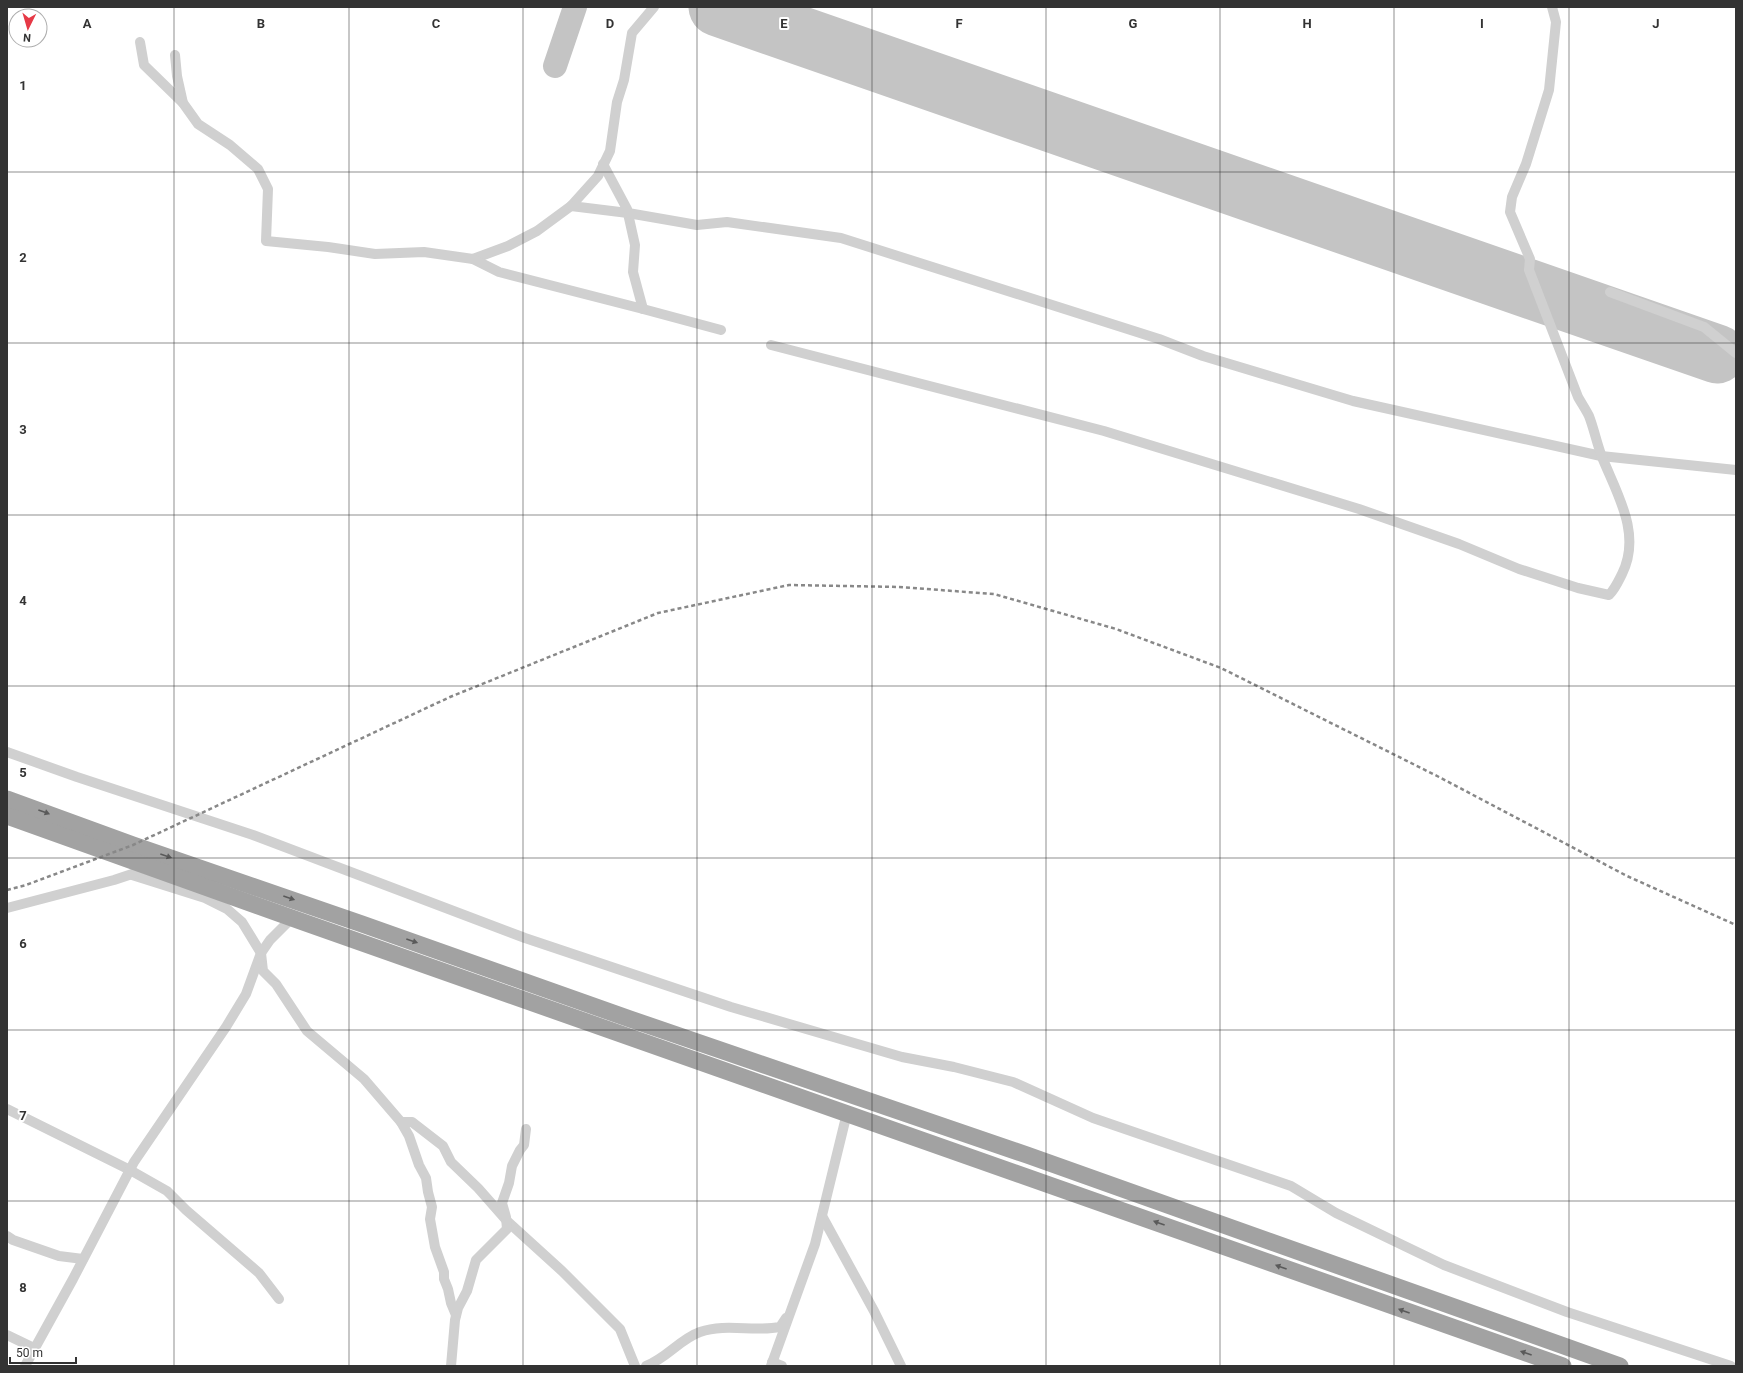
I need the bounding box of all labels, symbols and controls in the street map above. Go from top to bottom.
north arrow [8,8,48,48]
text: A [83,16,92,31]
text: B [257,16,265,31]
text: C [432,16,441,31]
text: D [606,16,614,31]
text: E [780,16,788,31]
text: F [955,16,963,31]
text: G [1129,16,1138,31]
text: H [1302,16,1312,31]
text: I [1480,16,1484,31]
text: J [1652,16,1660,31]
text: N [23,31,32,44]
text: 1 [19,78,27,93]
text: 2 [19,250,27,265]
text: 3 [19,422,27,437]
text: 4 [19,593,27,608]
text: 5 [19,765,27,780]
one-way arrow [38,810,50,816]
one-way arrow [160,854,172,860]
one-way arrow [283,896,295,902]
text: 6 [19,936,27,951]
one-way arrow [406,939,418,945]
text: 7 [19,1108,27,1123]
one-way arrow [1152,1220,1164,1226]
one-way arrow [1275,1264,1287,1270]
text: 8 [19,1280,27,1295]
one-way arrow [1397,1307,1409,1313]
scale bar [10,1339,76,1365]
text: 50 m [16,1346,43,1360]
one-way arrow [1520,1350,1532,1356]

